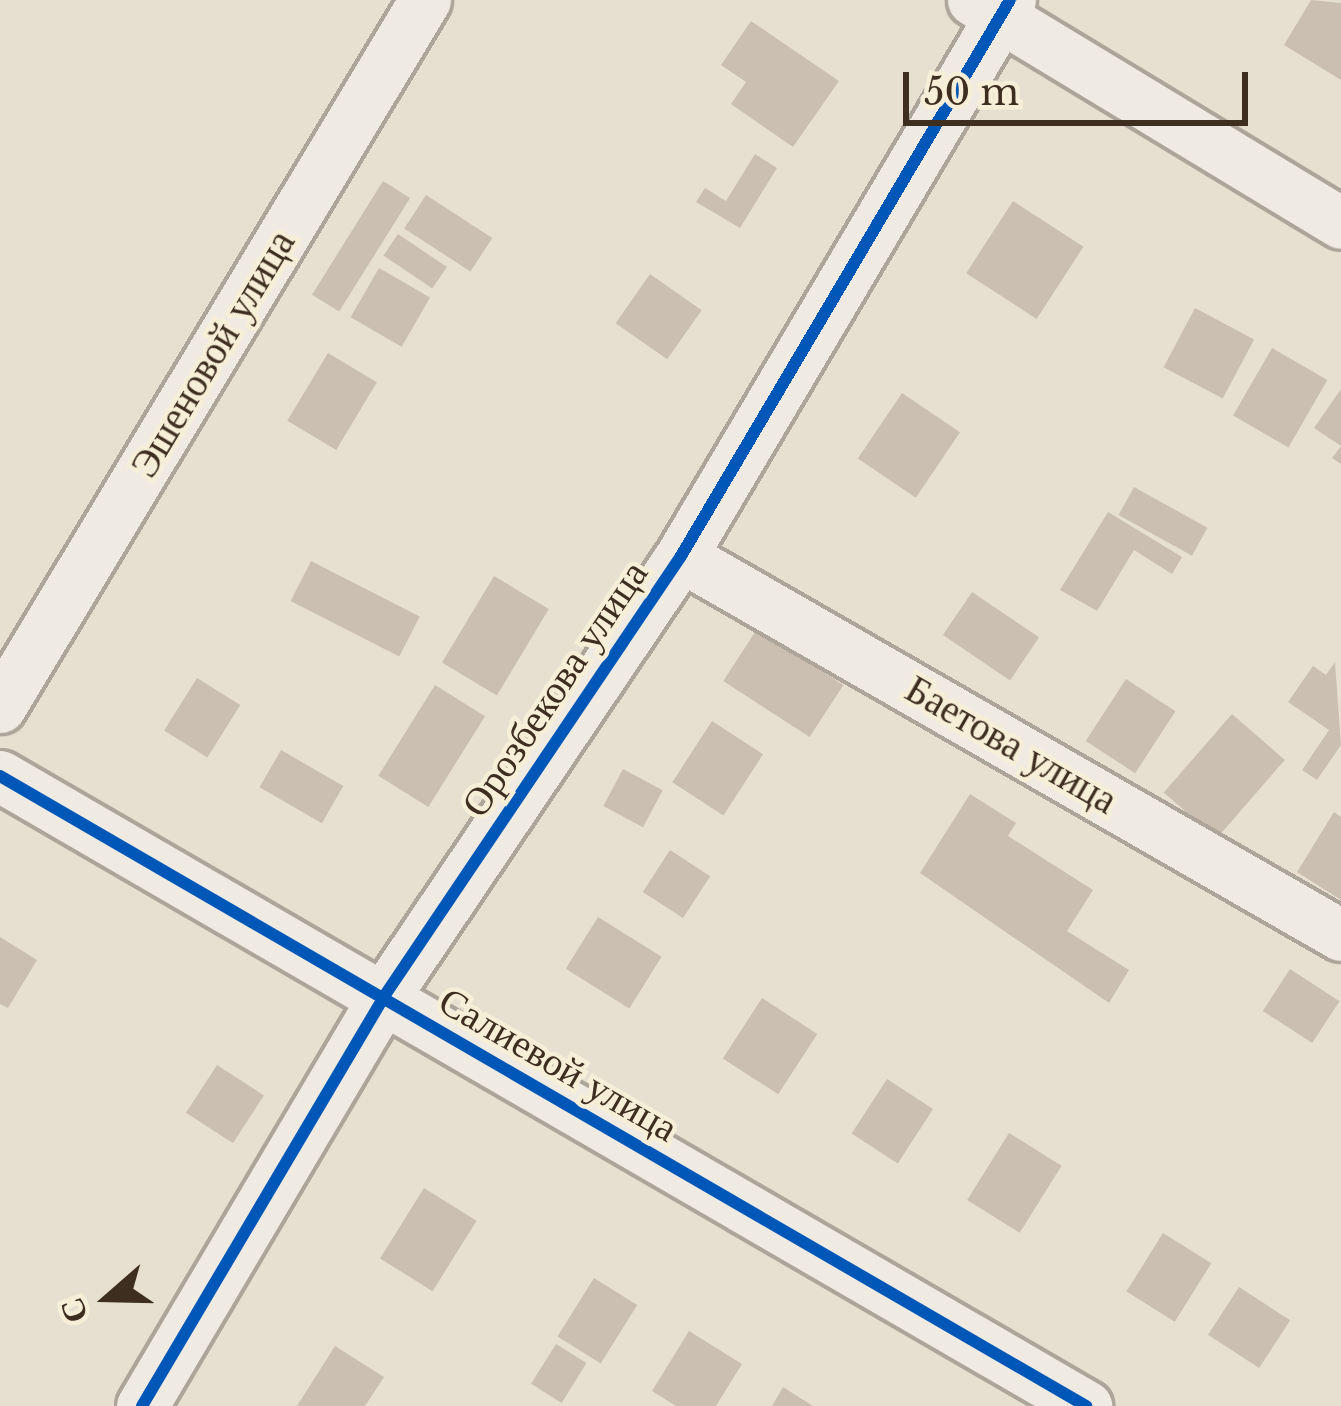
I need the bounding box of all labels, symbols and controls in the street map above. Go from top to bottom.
scale bar [909,48,1254,122]
text: 50 m [924,70,1019,115]
street label: Эшеновой улица [121,222,305,486]
street label: Орозбекова улица [452,552,658,826]
street label: Баетова улица [897,666,1125,824]
street label: Салиевой улица [431,978,685,1152]
north arrow [48,1238,168,1358]
text: С [50,1292,97,1329]

